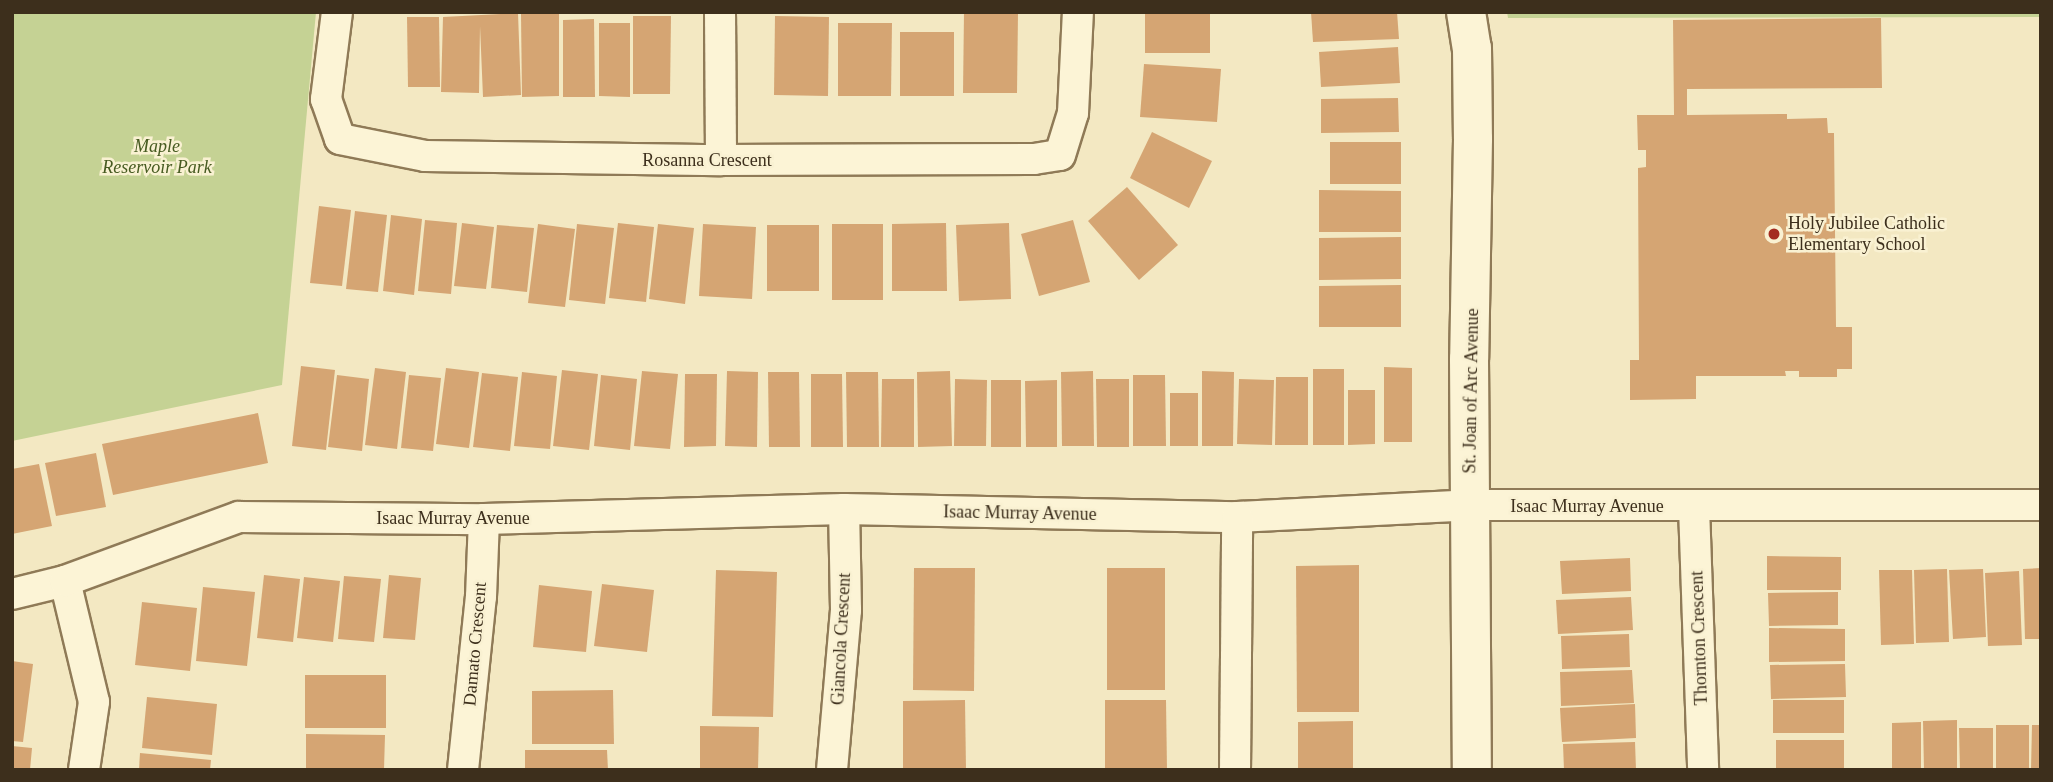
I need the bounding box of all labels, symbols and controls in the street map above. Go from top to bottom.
park label: Maple Reservoir Park [102,136,212,178]
street label: Rosanna Crescent [642,149,772,171]
place label: Holy Jubilee Catholic Elementary School [1788,213,1945,256]
marker: Holy Jubilee Catholic Elementary School [1766,226,1782,242]
street label: St. Joan of Arc Avenue [1459,307,1483,475]
street label: Isaac Murray Avenue [1510,495,1664,517]
street label: Isaac Murray Avenue [943,501,1097,525]
street label: Isaac Murray Avenue [376,507,530,529]
street label: Thornton Crescent [1686,570,1712,706]
street label: Giancola Crescent [827,572,855,706]
street label: Damato Crescent [459,581,491,707]

